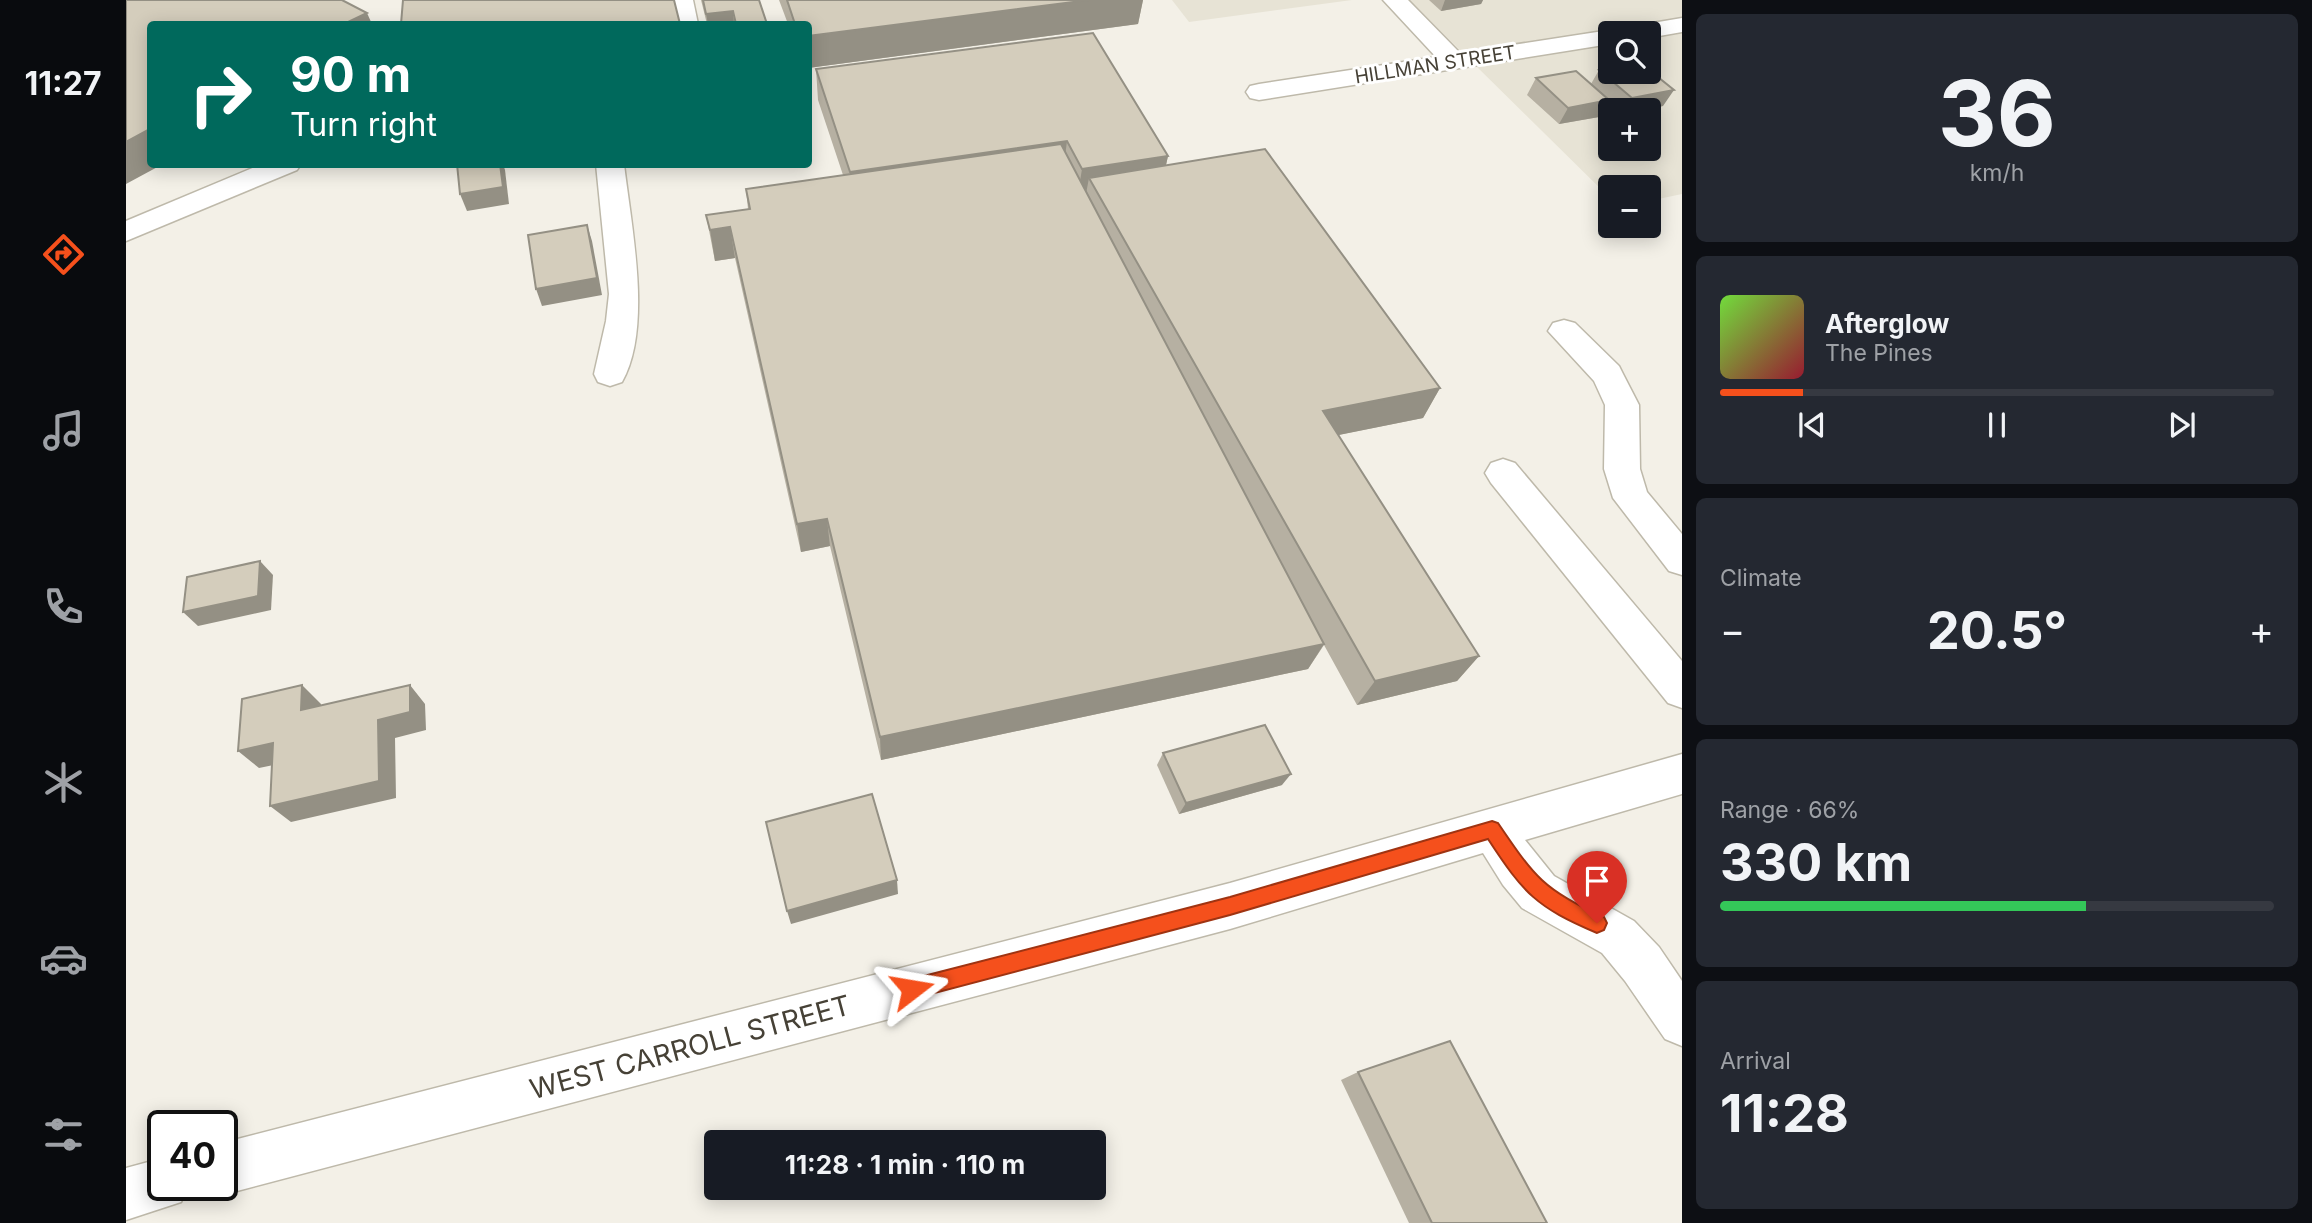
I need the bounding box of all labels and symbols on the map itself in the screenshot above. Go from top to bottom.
street label: HILLMAN STREET [1353,40,1517,89]
pin [1567,851,1627,923]
position arrow [875,952,949,1026]
street label: WEST CARROLL STREET [526,988,854,1106]
speed limit sign: 40 [147,1110,238,1201]

